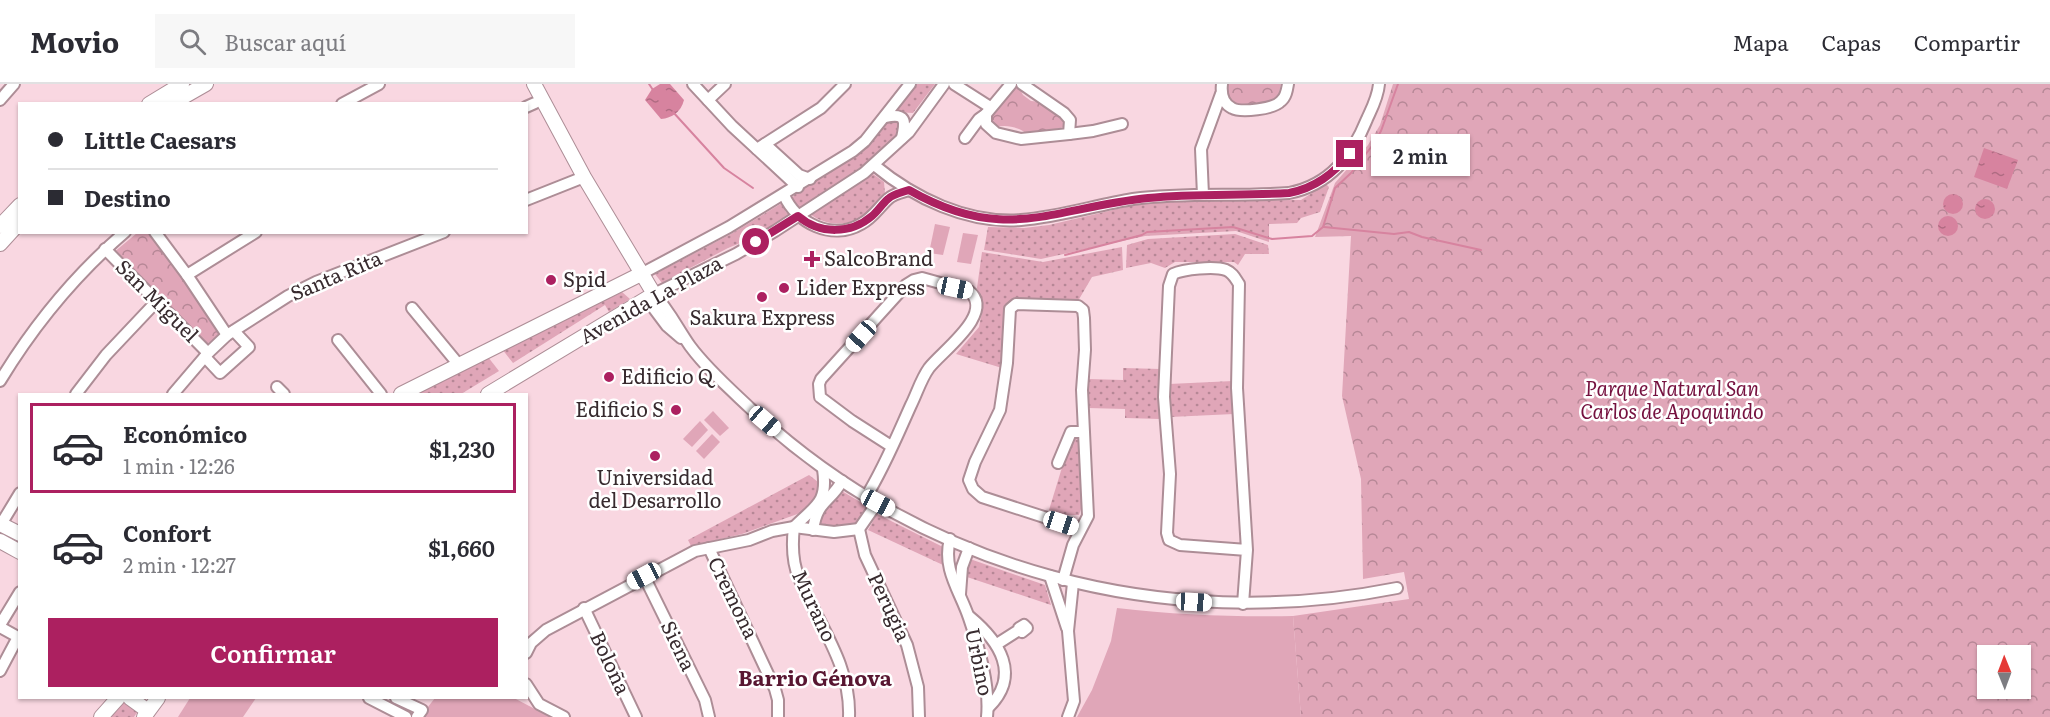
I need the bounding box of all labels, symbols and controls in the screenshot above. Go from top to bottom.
search box [155,14,575,68]
text: Movio [30,20,119,62]
icon: search [176,25,209,58]
text: Buscar aquí [224,25,346,58]
text: Mapa [1732,26,1789,57]
text: Capas [1822,26,1881,57]
text: Compartir [1914,26,2020,57]
text: Little Caesars [84,123,236,156]
callout: 2 min [1371,133,1470,175]
route end [1336,140,1363,167]
text: 2 min [1393,140,1448,170]
text: Destino [84,181,171,214]
route start [742,228,769,255]
street label: Santa Rita [285,241,386,307]
place label: SalcoBrand [824,242,933,272]
street label: Avenida La Plaza [573,247,727,350]
street label: San Miguel [110,251,207,348]
marker: SalcoBrand [805,252,819,266]
place label: Spid [563,263,606,293]
place label: Lider Express [796,271,925,301]
marker: Spid [544,273,558,287]
car [936,275,974,301]
marker: Lider Express [777,281,791,295]
marker: Sakura Express [755,290,769,304]
place label: Sakura Express [689,301,835,331]
car [842,317,880,355]
place label: Edificio Q [621,360,716,390]
marker: Edificio Q [602,370,616,384]
park label: Parque Natural San Carlos de Apoquindo [1580,372,1764,425]
place label: Edificio S [575,393,664,423]
car [746,402,784,440]
marker: Edificio S [669,403,683,417]
text: Económico [123,417,247,450]
icon: car [51,421,105,475]
text: $1,230 [429,432,495,465]
marker: Universidad del Desarrollo [648,449,662,463]
text: 1 min · 12:26 [123,450,235,480]
place label: Universidad del Desarrollo [589,461,721,514]
car [858,487,898,519]
car [1041,509,1081,537]
text: Confort [123,516,211,549]
icon: car [51,520,105,574]
text: $1,660 [428,531,495,564]
text: 2 min · 12:27 [123,549,236,579]
street label: Cremona [702,551,768,644]
car [624,560,664,592]
street label: Murano [786,564,846,646]
street label: Perugia [862,567,920,646]
car [1176,592,1212,612]
street label: Siena [655,615,705,676]
button: Confirmar [48,618,498,687]
street label: Urbino [959,625,1003,698]
street label: Boloña [584,626,640,699]
north arrow [1977,645,2031,699]
map controls [1977,645,2031,699]
district label: Barrio Génova [738,661,893,692]

